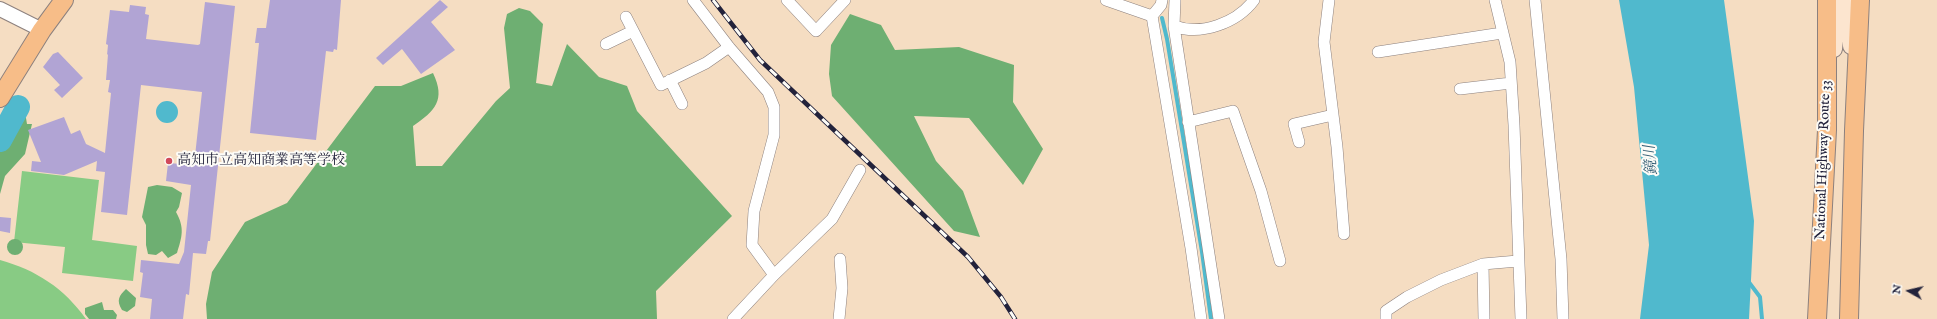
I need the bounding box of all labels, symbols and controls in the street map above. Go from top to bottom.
street label: National Highway Route 33 [1813,80,1835,240]
water label: 鏡川 [1642,144,1662,176]
place label: 高知市立高知商業高等学校 [177,153,345,169]
marker: 高知市立高知商業高等学校 [164,156,174,166]
north arrow [1889,271,1929,311]
text: N [1890,284,1905,295]

